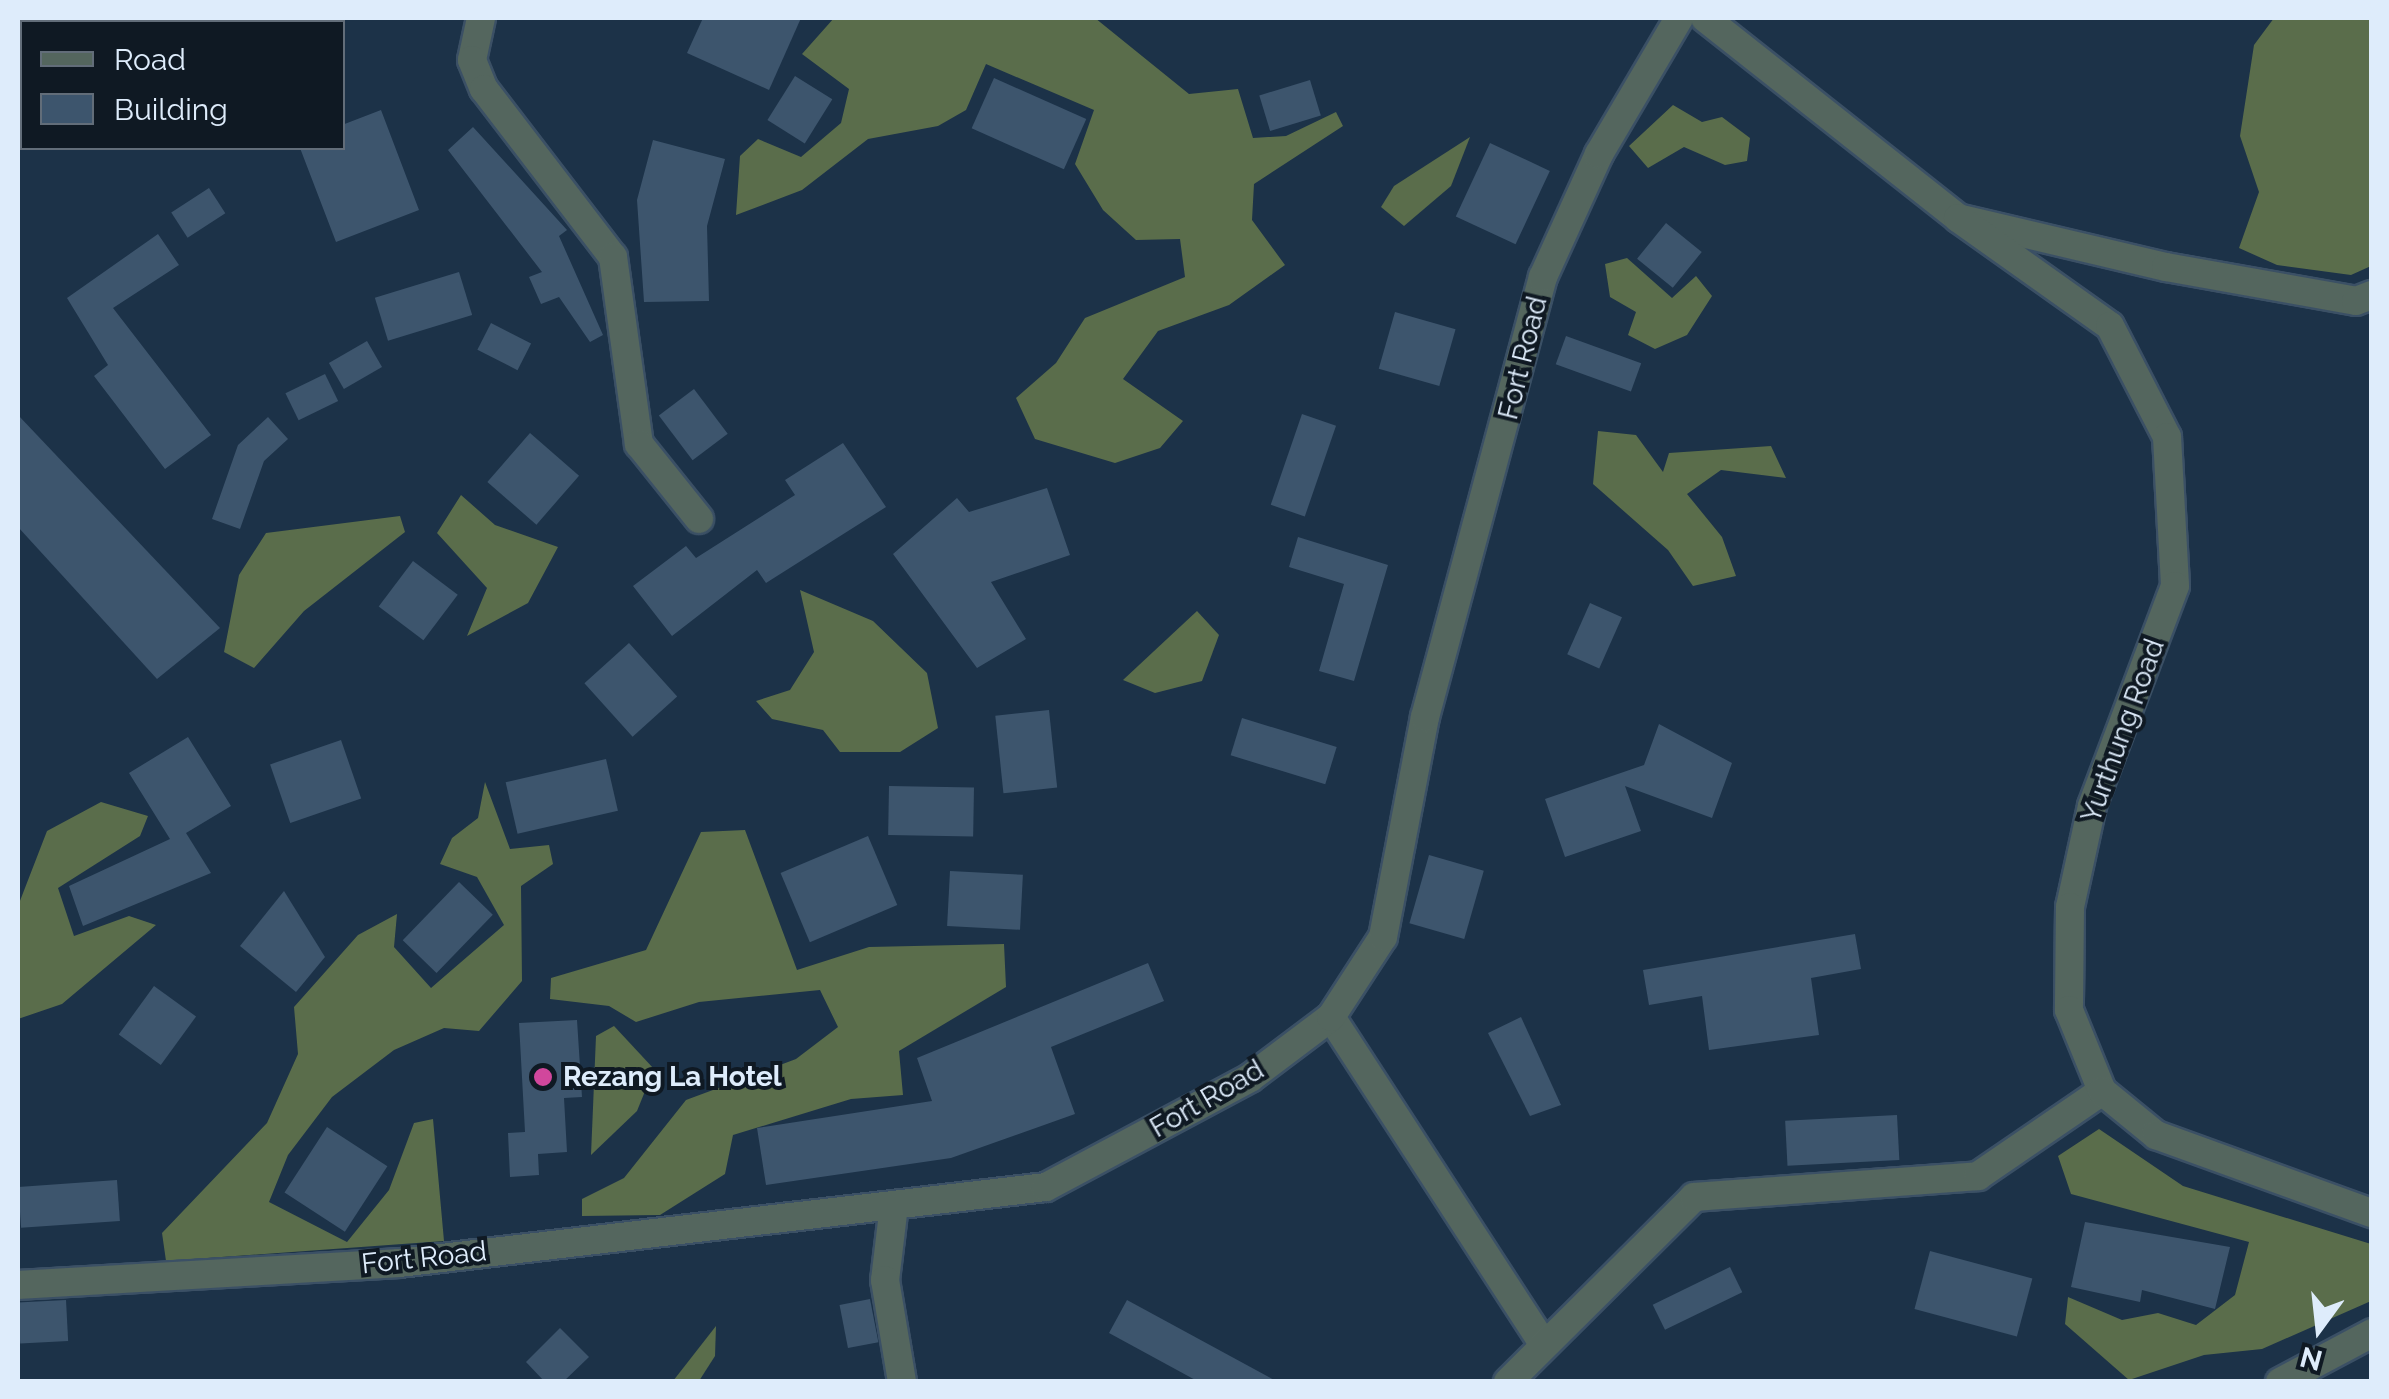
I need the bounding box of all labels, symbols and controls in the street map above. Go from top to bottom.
legend [20,20,345,150]
text: Road [114,42,186,77]
text: Building [114,92,228,127]
street label: Fort Road [1491,293,1555,423]
street label: Yurthung Road [2074,634,2172,828]
street label: Fort Road [1144,1053,1270,1145]
place label: Rezang La Hotel [563,1060,782,1094]
marker: Rezang La Hotel [532,1066,554,1088]
street label: Fort Road [360,1235,488,1281]
north arrow [2269,1279,2369,1379]
text: N [2297,1340,2326,1377]

